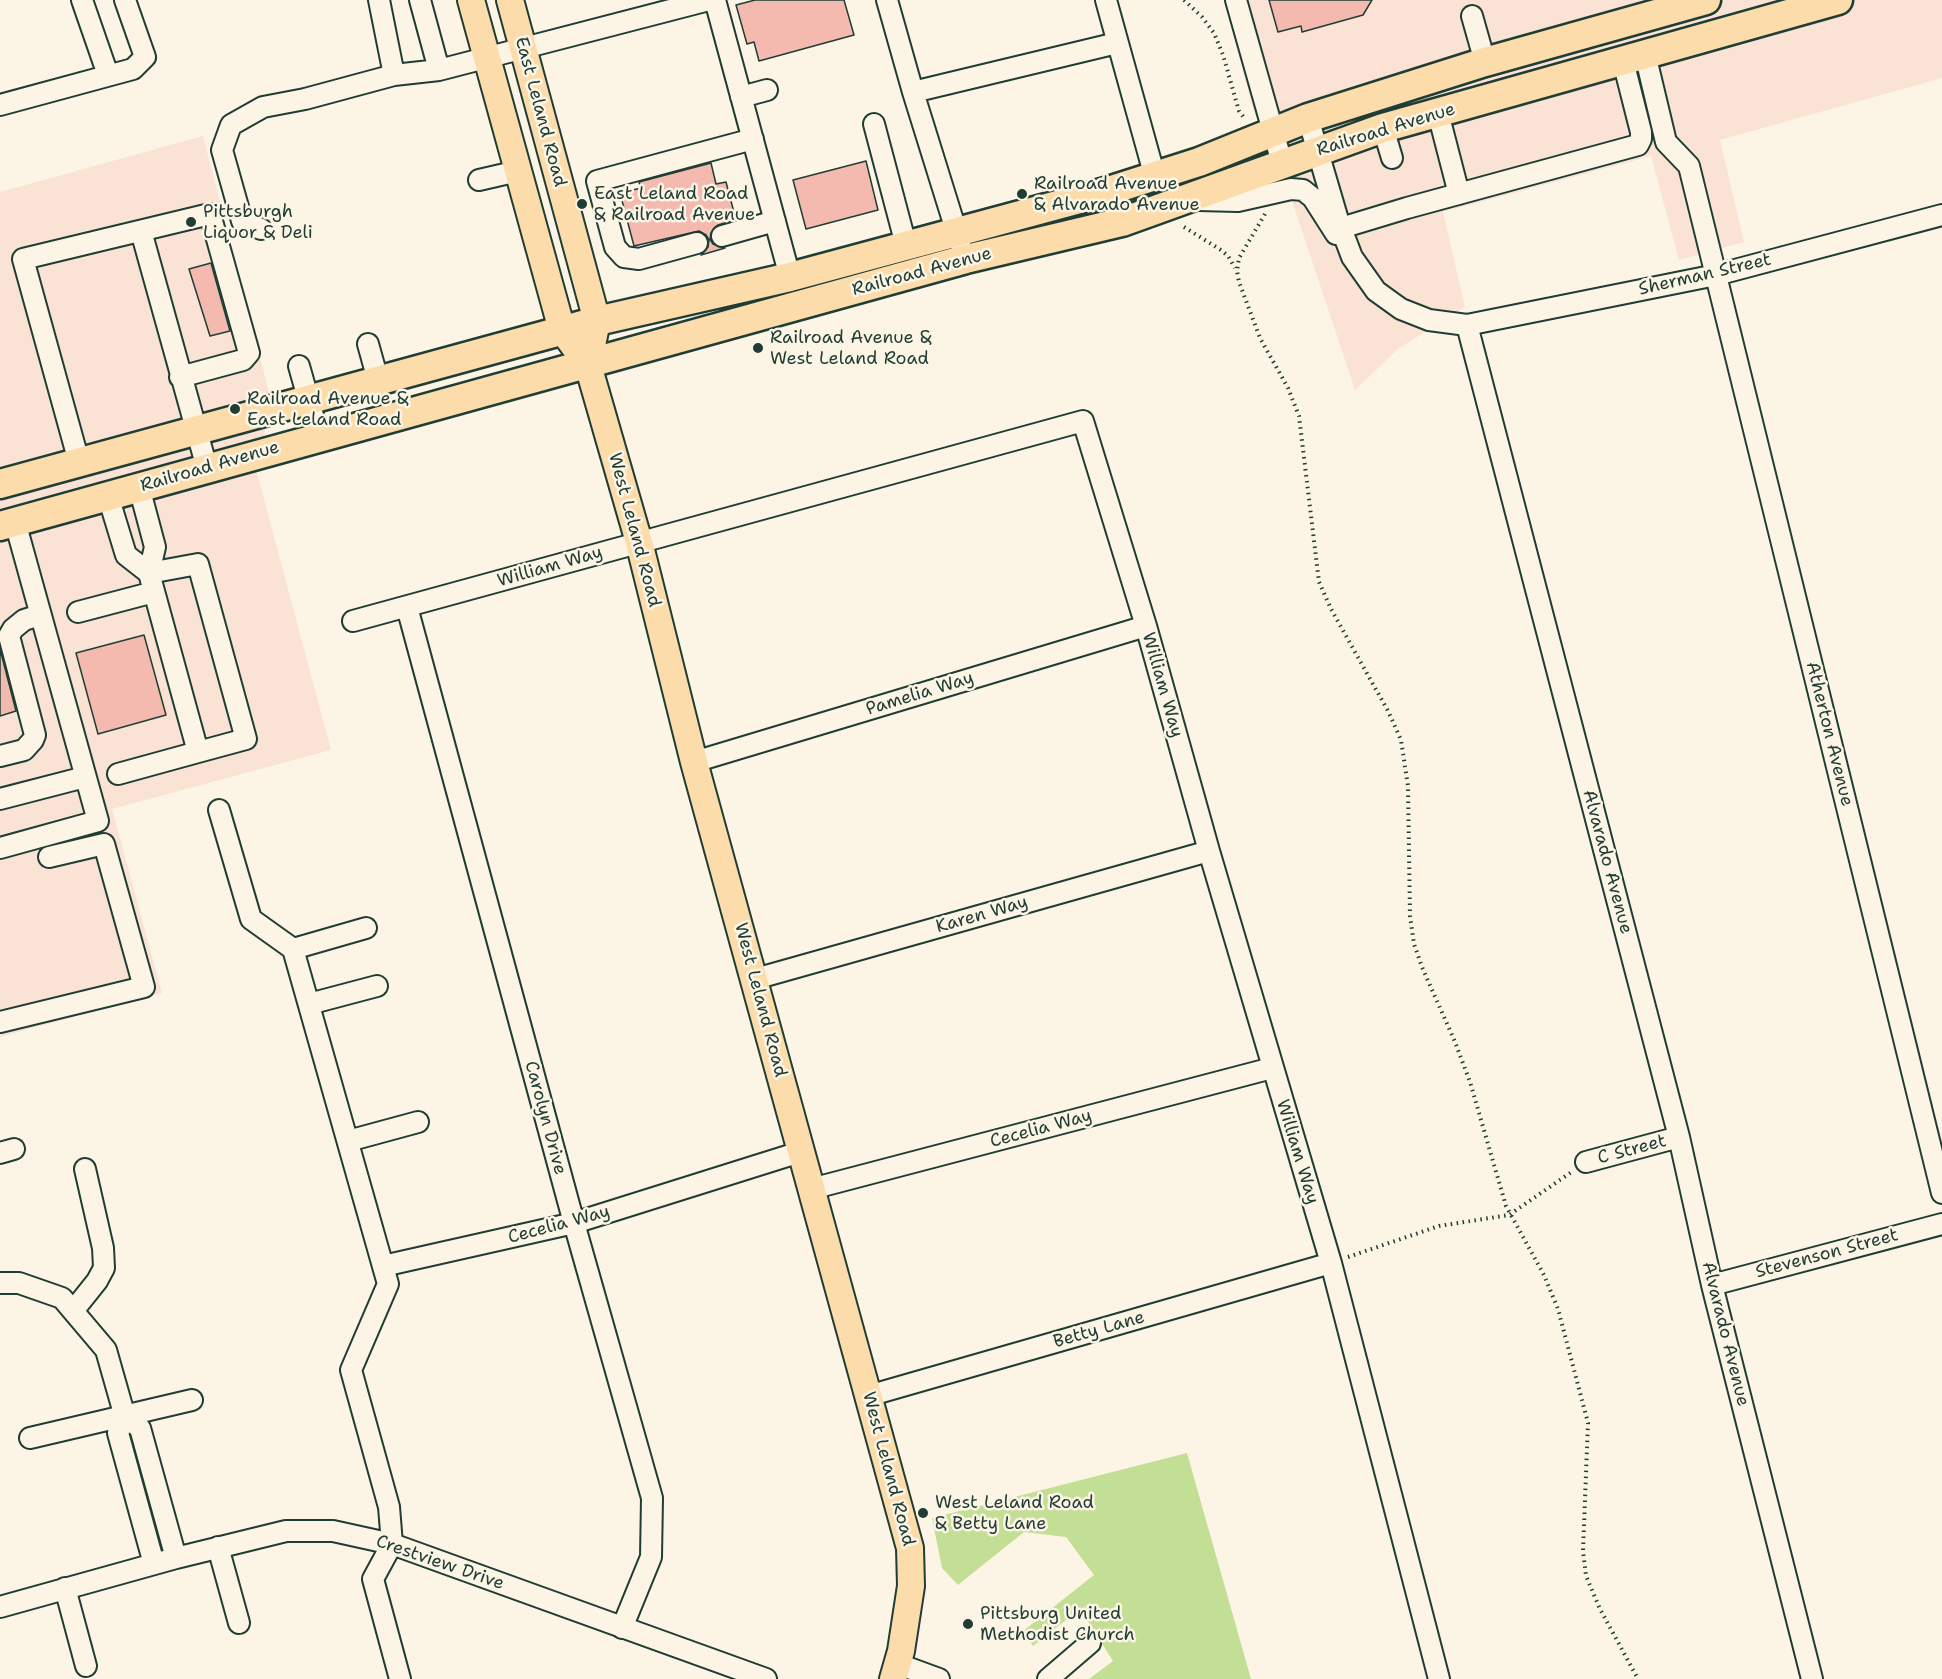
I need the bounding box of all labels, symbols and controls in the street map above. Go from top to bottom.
street label: East Leland Road [510,35,570,189]
street label: Railroad Avenue [1314,99,1458,161]
place label: Railroad Avenue & Alvarado Avenue [1034,173,1200,216]
place label: East Leland Road & Railroad Avenue [594,183,755,226]
marker: Railroad Avenue & Alvarado Avenue [1015,187,1029,201]
marker: East Leland Road & Railroad Avenue [575,197,589,211]
place label: Pittsburgh Liquor & Deli [203,201,313,244]
marker: Pittsburgh Liquor & Deli [184,215,198,229]
street label: Railroad Avenue [850,243,994,301]
street label: Sherman Street [1637,249,1773,301]
place label: Railroad Avenue & West Leland Road [770,327,931,370]
marker: Railroad Avenue & West Leland Road [751,341,765,355]
place label: Railroad Avenue & East Leland Road [247,388,408,430]
marker: Railroad Avenue & East Leland Road [228,402,242,416]
street label: Railroad Avenue [138,437,282,497]
street label: West Leland Road [603,450,665,610]
street label: William Way [495,542,605,592]
street label: William Way [1137,630,1187,740]
street label: Atherton Avenue [1801,660,1857,808]
street label: Pamelia Way [864,667,976,721]
street label: Alvarado Avenue [1577,788,1637,936]
street label: Karen Way [934,892,1030,938]
street label: West Leland Road [729,920,791,1080]
street label: Carolyn Drive [519,1059,571,1177]
street label: William Way [1271,1097,1323,1207]
street label: Cecelia Way [988,1105,1094,1153]
street label: C Street [1595,1130,1669,1170]
street label: Cecelia Way [506,1201,612,1249]
street label: Stevenson Street [1753,1225,1901,1283]
street label: Alvarado Avenue [1697,1259,1753,1409]
street label: Betty Lane [1051,1307,1147,1353]
street label: West Leland Road [857,1389,919,1549]
place label: West Leland Road & Betty Lane [935,1492,1094,1534]
marker: West Leland Road & Betty Lane [916,1506,930,1520]
street label: Crestview Drive [373,1531,507,1595]
place label: Pittsburg United Methodist Church [980,1603,1135,1646]
marker: Pittsburg United Methodist Church [961,1617,975,1631]

